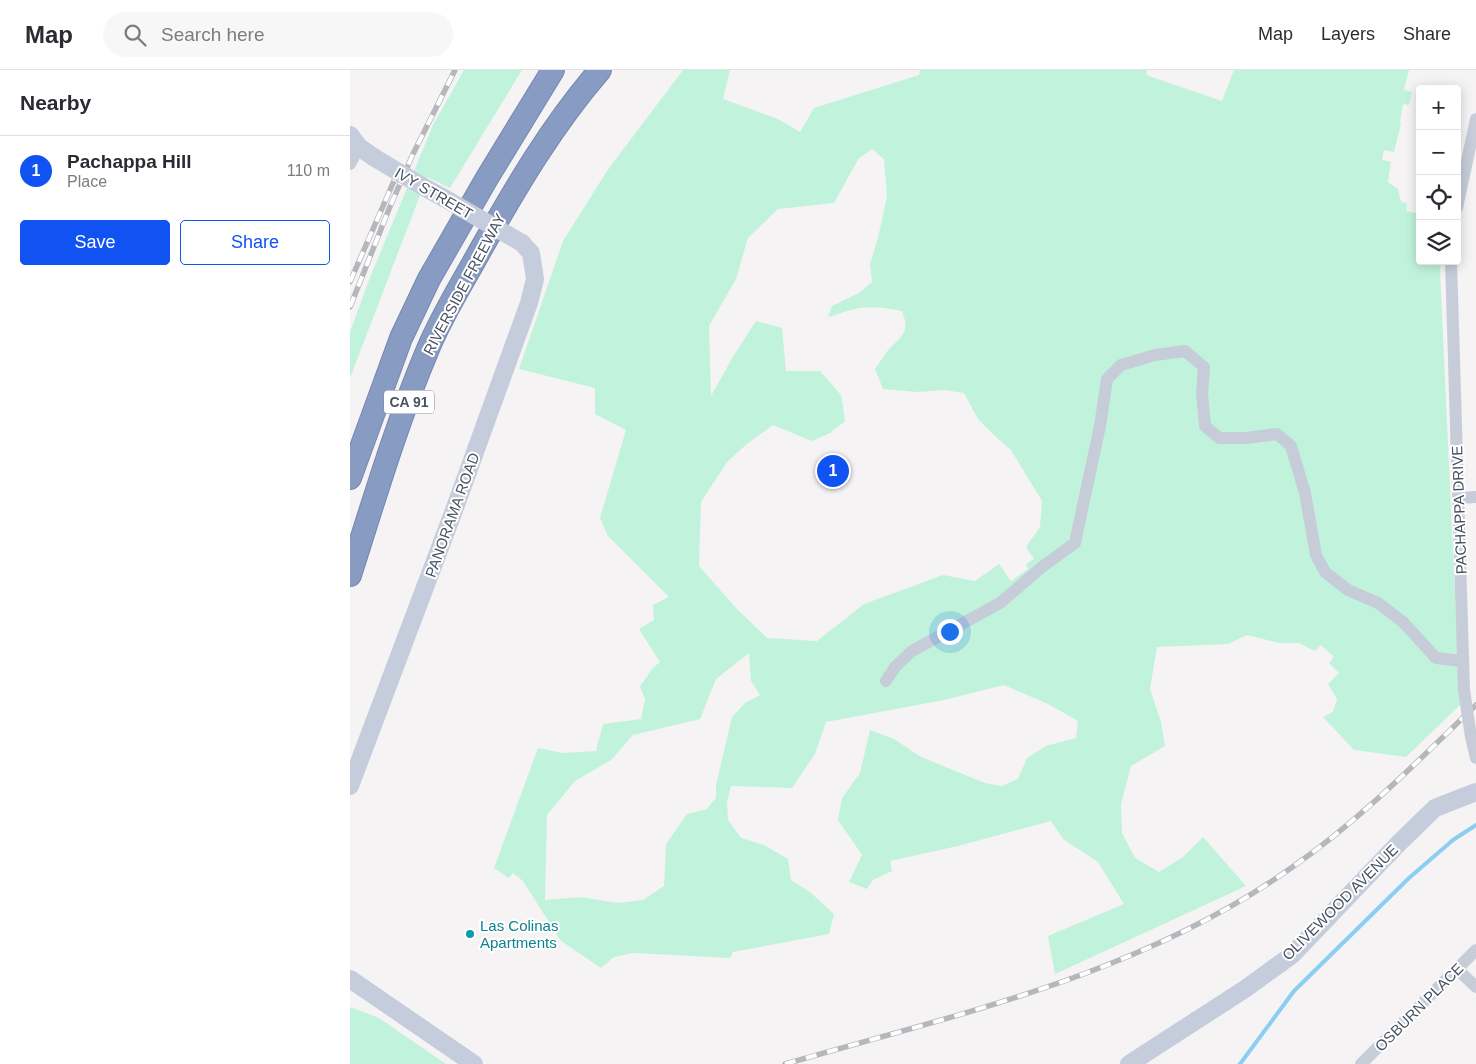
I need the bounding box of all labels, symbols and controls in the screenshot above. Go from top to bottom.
search box [103,12,453,57]
text: Map [25,21,73,48]
icon: search [121,21,149,49]
text: Search here [161,24,265,45]
text: Map [1258,24,1293,44]
text: Layers [1321,24,1375,44]
text: Share [1403,24,1451,44]
map controls [1416,85,1461,265]
button: + [1416,85,1461,130]
text: Nearby [20,91,91,114]
button: − [1416,130,1461,175]
text: Pachappa Hill [67,151,192,172]
text: 1 [32,162,40,179]
text: 110 m [287,162,330,179]
street label: IVY STREET [392,164,476,222]
text: Place [67,173,107,190]
button: locate [1416,175,1461,220]
street label: RIVERSIDE FREEWAY [420,210,508,358]
button: Save [20,220,170,265]
button: Share [180,220,330,265]
button: layers [1416,220,1461,265]
road number: CA 91 [384,391,434,414]
street label: PACHAPPA DRIVE [1448,445,1470,575]
street label: PANORAMA ROAD [422,450,483,580]
pin: 1 [817,452,849,490]
your location [937,619,963,645]
street label: OLIVEWOOD AVENUE [1279,841,1401,963]
place label: Las Colinas Apartments [480,917,558,951]
marker: Las Colinas Apartments [464,928,476,940]
street label: OSBURN PLACE [1371,959,1467,1055]

